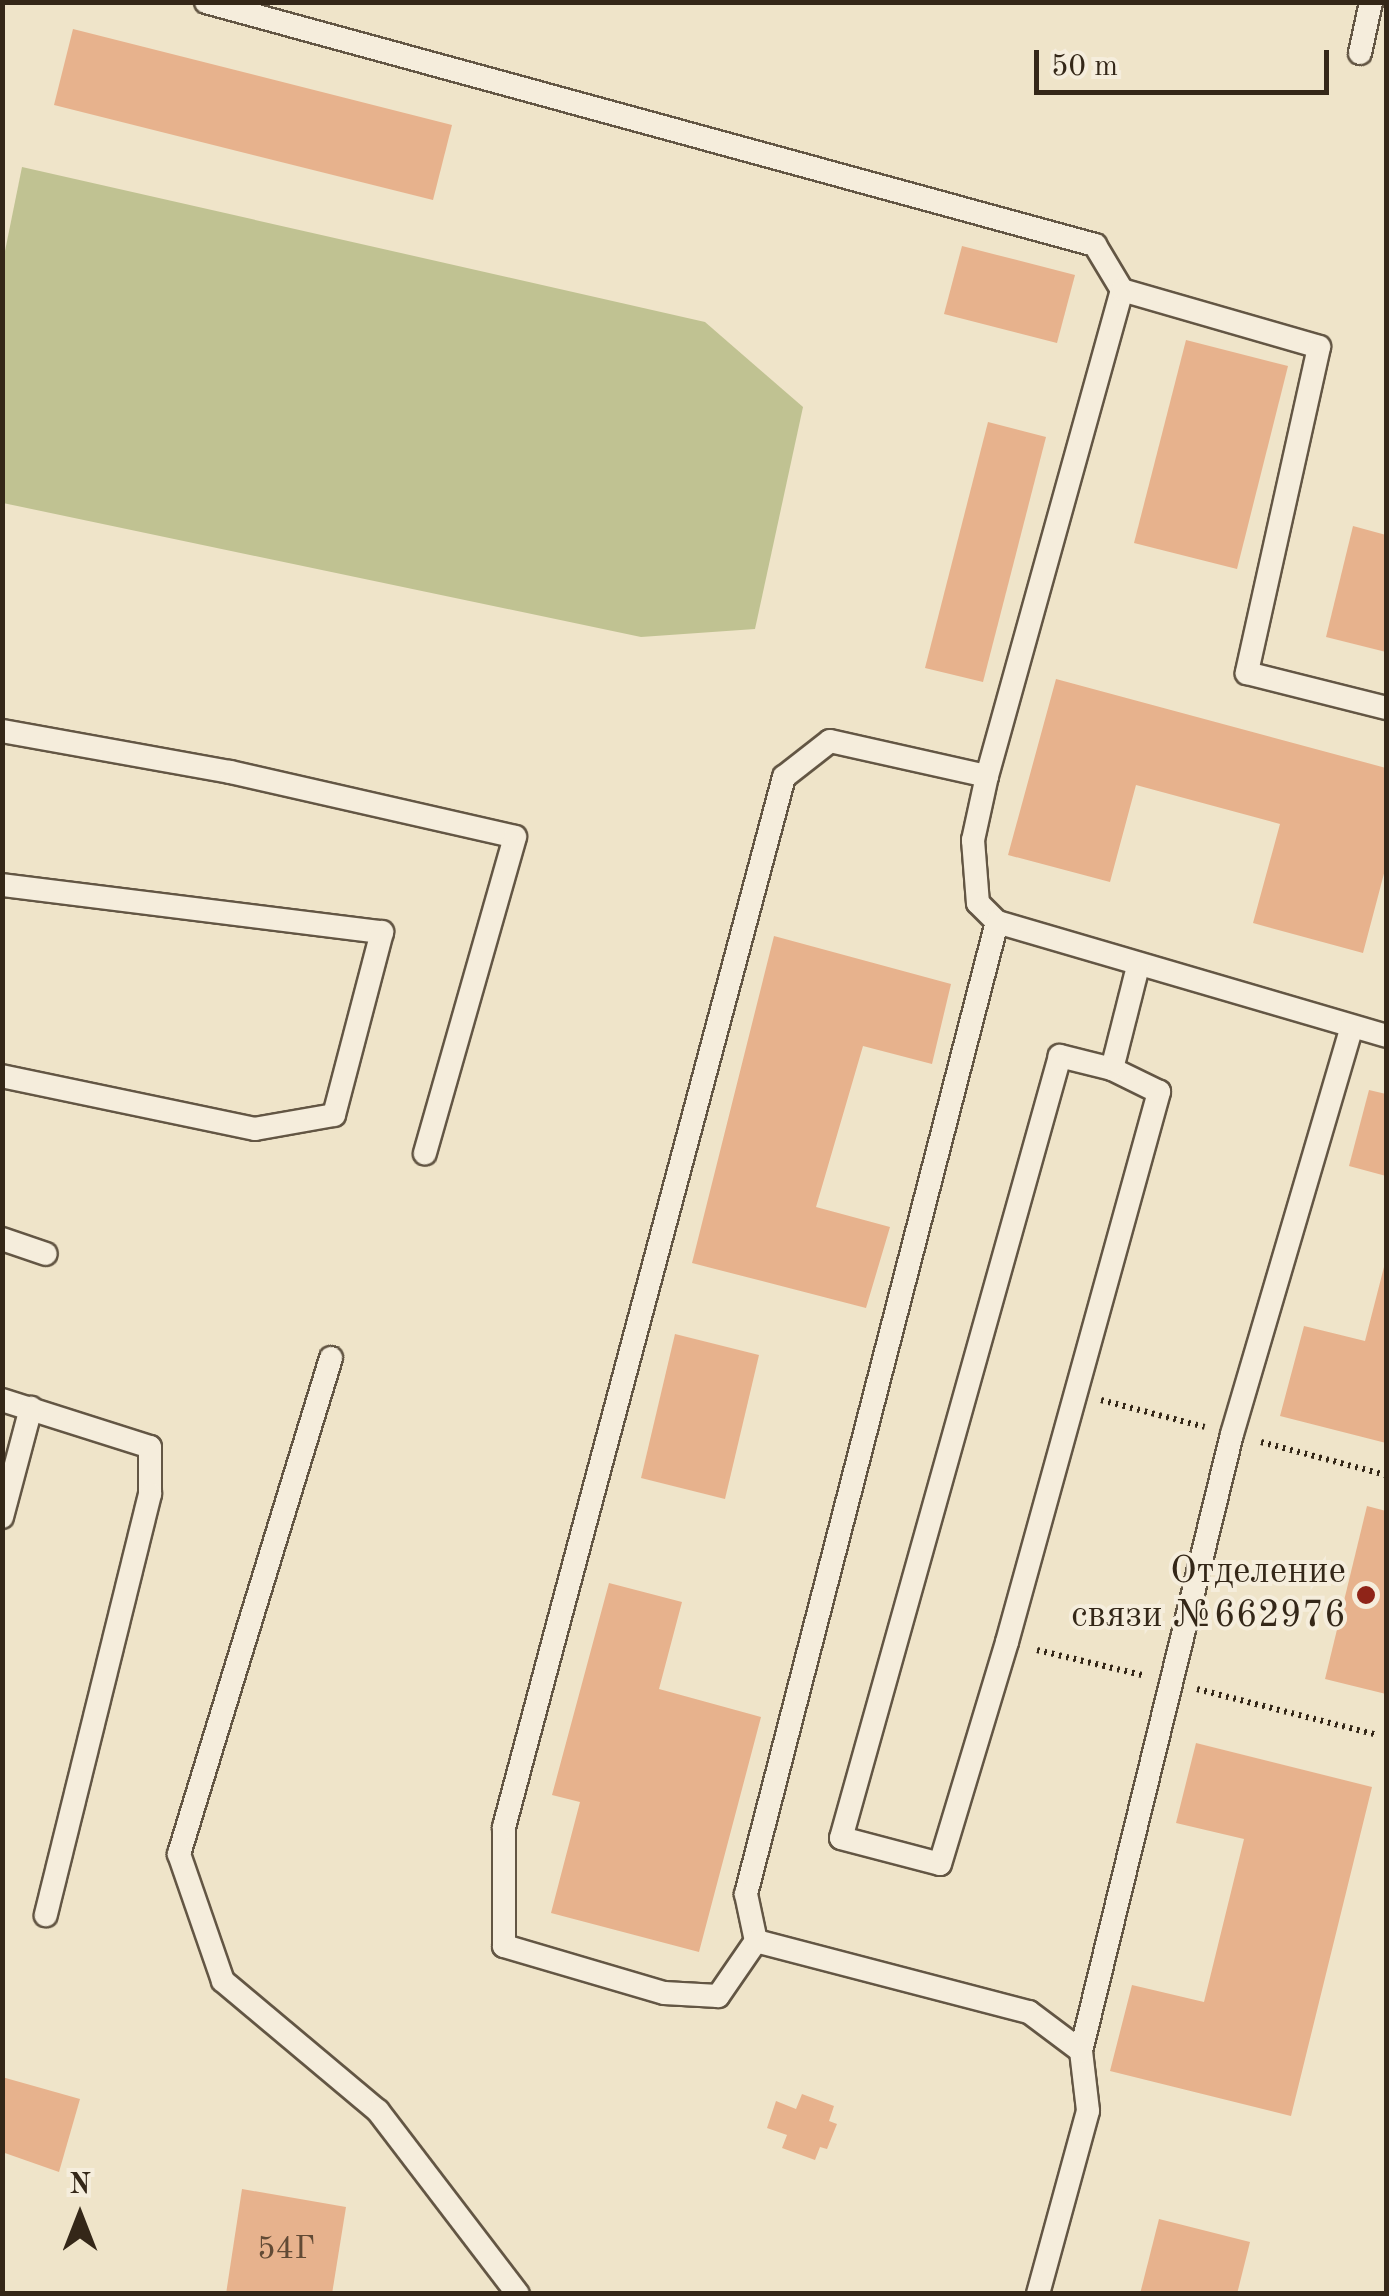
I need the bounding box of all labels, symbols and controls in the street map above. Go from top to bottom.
scale bar [1039,30,1334,92]
text: 50 m [1051,52,1118,82]
place label: Отделение связи №662976 [1071,1550,1346,1640]
marker: Отделение связи №662976 [1355,1584,1377,1606]
north arrow [30,2166,130,2266]
text: N [69,2172,91,2200]
house number: 54Г [257,2231,315,2269]

